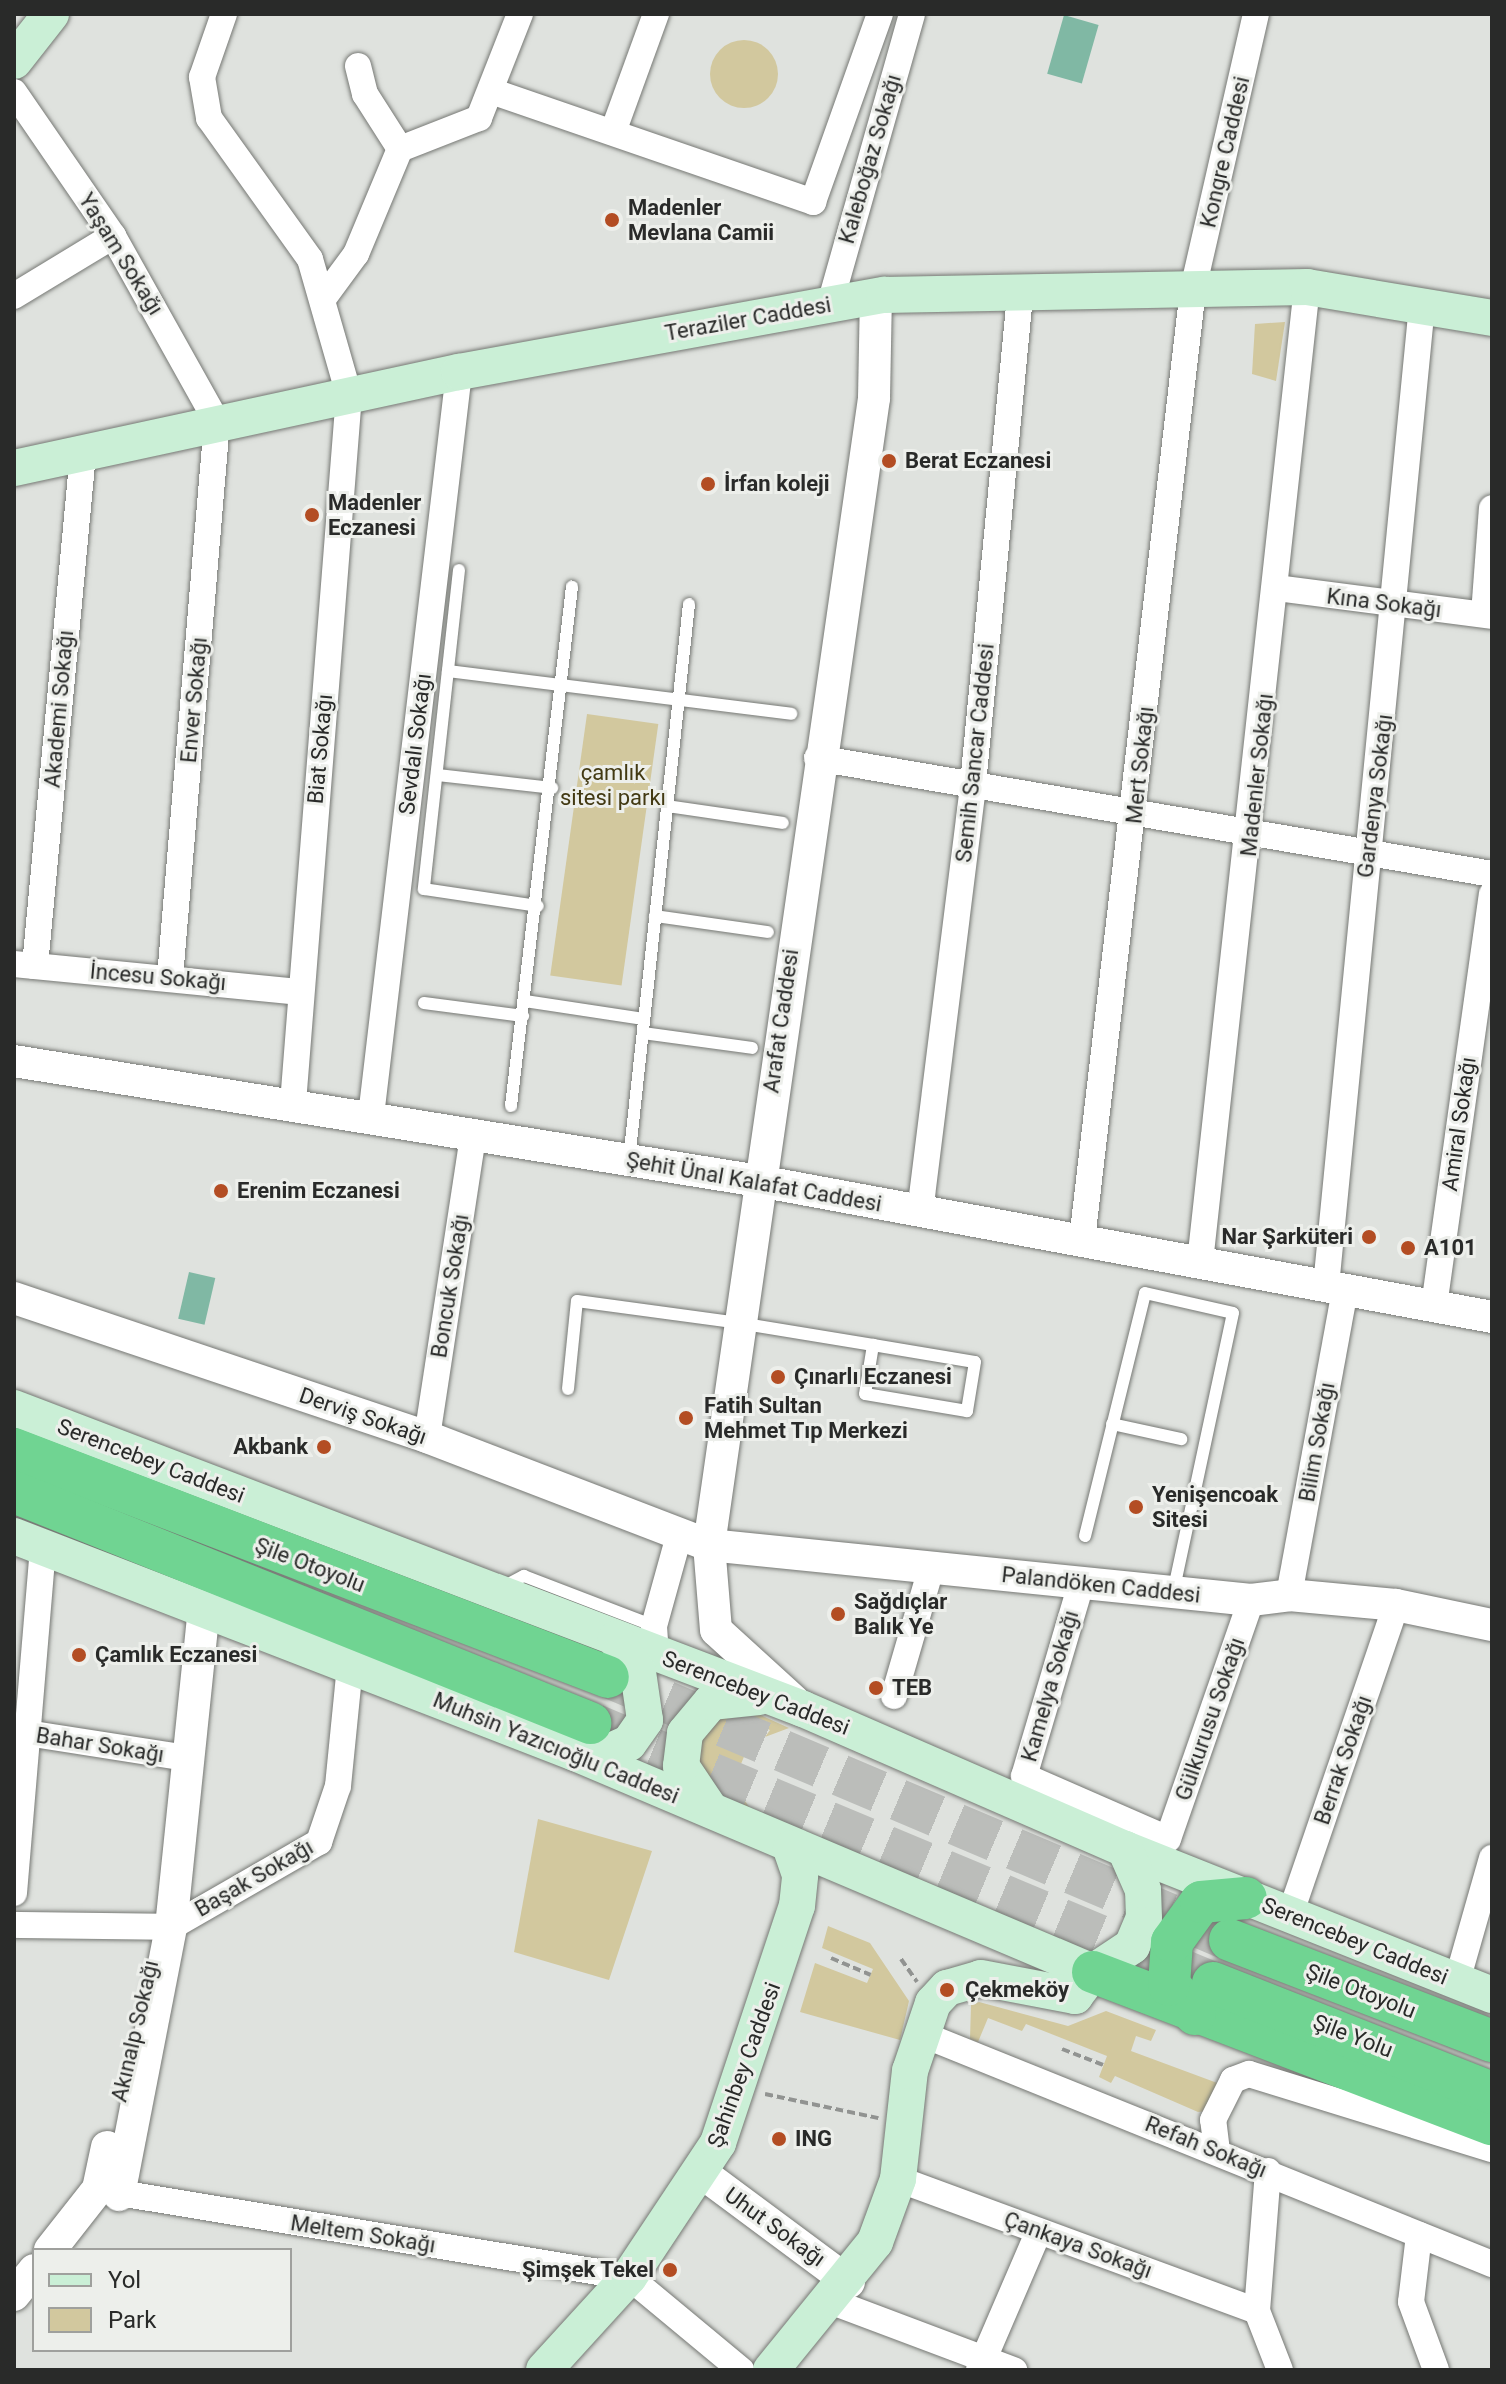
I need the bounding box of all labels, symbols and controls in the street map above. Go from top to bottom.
street label: Kaleboğaz Sokağı [833,71,907,247]
street label: Kongre Caddesi [1195,74,1255,230]
street label: Yaşam Sokağı [73,188,169,320]
place label: Madenler Mevlana Camii [628,194,774,246]
marker: Madenler Mevlana Camii [603,211,621,229]
street label: Teraziler Caddesi [663,291,833,347]
place label: Berat Eczanesi [905,448,1051,474]
marker: Berat Eczanesi [880,452,898,470]
place label: İrfan koleji [724,471,830,497]
marker: İrfan koleji [699,475,717,493]
place label: Madenler Eczanesi [328,489,421,540]
marker: Madenler Eczanesi [303,506,321,524]
street label: Kına Sokağı [1325,583,1443,623]
street label: Akademi Sokağı [39,629,79,789]
street label: Enver Sokağı [175,636,213,764]
street label: Semih Sancar Caddesi [950,642,1000,864]
street label: Sevdalı Sokağı [393,672,437,816]
street label: Madenler Sokağı [1235,692,1279,858]
street label: Biat Sokağı [302,693,338,805]
street label: Mert Sokağı [1121,705,1159,825]
street label: Gardenya Sokağı [1352,713,1398,879]
park label: çamlık sitesi parkı [560,759,666,810]
street label: Arafat Caddesi [758,947,804,1095]
street label: İncesu Sokağı [89,958,227,996]
street label: Amiral Sokağı [1437,1055,1481,1193]
street label: Şehit Ünal Kalafat Caddesi [624,1147,884,1217]
place label: Erenim Eczanesi [237,1178,400,1204]
marker: Erenim Eczanesi [212,1182,230,1200]
street label: Boncuk Sokağı [426,1212,474,1360]
place label: Nar Şarküteri [1222,1224,1353,1250]
marker: Nar Şarküteri [1360,1228,1378,1246]
place label: A101 [1424,1235,1477,1261]
marker: A101 [1399,1239,1417,1257]
place label: Çınarlı Eczanesi [794,1364,952,1390]
marker: Çınarlı Eczanesi [769,1368,787,1386]
street label: Bilim Sokağı [1293,1380,1341,1504]
street label: Derviş Sokağı [296,1382,430,1450]
place label: Fatih Sultan Mehmet Tıp Merkezi [704,1392,908,1444]
marker: Fatih Sultan Mehmet Tıp Merkezi [675,1407,697,1429]
street label: Serencebey Caddesi [54,1413,248,1509]
place label: Akbank [233,1434,308,1460]
marker: Akbank [315,1438,333,1456]
place label: Yenişencoak Sitesi [1152,1481,1278,1532]
marker: Yenişencoak Sitesi [1127,1498,1145,1516]
street label: Şile Otoyolu [251,1532,369,1598]
street label: Palandöken Caddesi [1000,1561,1202,1609]
place label: Sağdıçlar Balık Ye [854,1588,947,1640]
marker: Sağdıçlar Balık Ye [829,1605,847,1623]
street label: Kamelya Sokağı [1016,1607,1084,1765]
street label: Gülkurusu Sokağı [1170,1634,1250,1804]
place label: Çamlık Eczanesi [95,1642,257,1668]
street label: Serencebey Caddesi [659,1645,853,1741]
marker: Çamlık Eczanesi [70,1646,88,1664]
place label: TEB [892,1675,932,1701]
marker: TEB [867,1679,885,1697]
street label: Muhsin Yazıcıoğlu Caddesi [429,1687,683,1809]
street label: Berrak Sokağı [1309,1692,1377,1828]
street label: Bahar Sokağı [34,1722,166,1768]
street label: Başak Sokağı [190,1834,318,1922]
street label: Serencebey Caddesi [1258,1892,1452,1990]
street label: Akınalp Sokağı [106,1958,164,2104]
street label: Şile Otoyolu [1302,1958,1420,2024]
place label: Çekmeköy [965,1977,1069,2003]
street label: Şahinbey Caddesi [702,1979,786,2151]
marker: Çekmeköy [936,1979,958,2001]
street label: Şile Yolu [1309,2009,1397,2063]
street label: Refah Sokağı [1141,2111,1271,2183]
place label: ING [795,2126,832,2152]
marker: ING [770,2130,788,2148]
street label: Uhut Sokağı [720,2182,830,2272]
street label: Çankaya Sokağı [1000,2206,1156,2284]
street label: Meltem Sokağı [289,2210,437,2258]
legend [32,2248,292,2352]
place label: Şimşek Tekel [521,2257,654,2283]
marker: Şimşek Tekel [661,2261,679,2279]
text: Yol [108,2266,141,2294]
text: Park [108,2306,156,2334]

